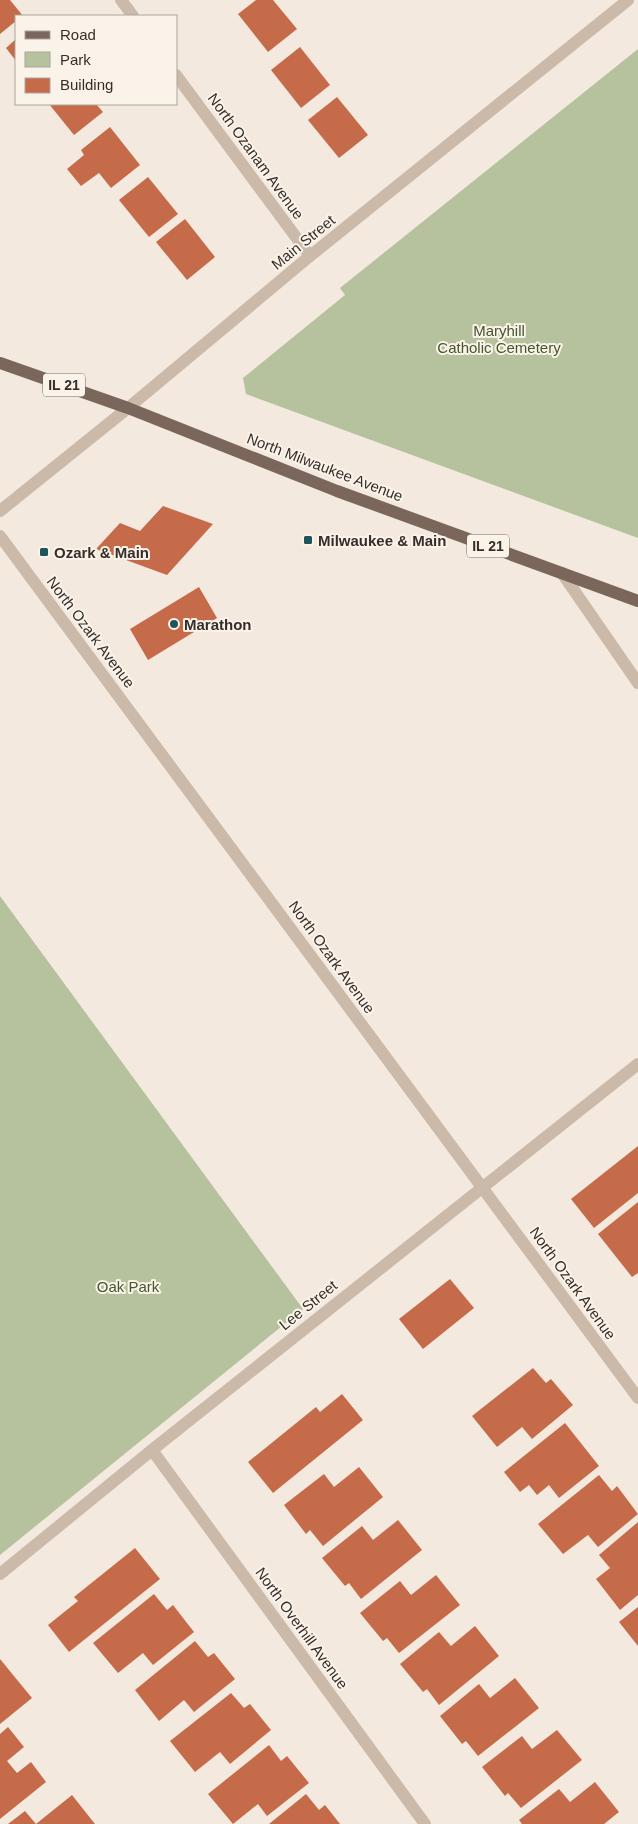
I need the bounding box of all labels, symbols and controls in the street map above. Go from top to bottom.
legend [15,15,178,105]
text: Road [60,26,96,43]
text: Park [60,51,91,68]
text: Building [60,76,113,93]
street label: North Ozanam Avenue [205,90,307,222]
street label: Main Street [268,211,339,273]
park label: Maryhill Catholic Cemetery [437,322,561,356]
road number: IL 21 [43,374,85,396]
street label: North Milwaukee Avenue [245,429,405,505]
place label: Milwaukee & Main [318,532,446,549]
marker: Milwaukee & Main [302,534,314,546]
road number: IL 21 [467,534,509,558]
place label: Ozark & Main [54,544,149,561]
marker: Ozark & Main [38,546,50,558]
street label: North Ozark Avenue [44,573,138,691]
place label: Marathon [184,616,252,633]
marker: Marathon [168,618,180,630]
street label: North Ozark Avenue [286,897,378,1017]
street label: North Ozark Avenue [527,1223,619,1343]
street label: Lee Street [276,1276,341,1333]
park label: Oak Park [97,1278,160,1295]
street label: North Overhill Avenue [252,1564,352,1692]

